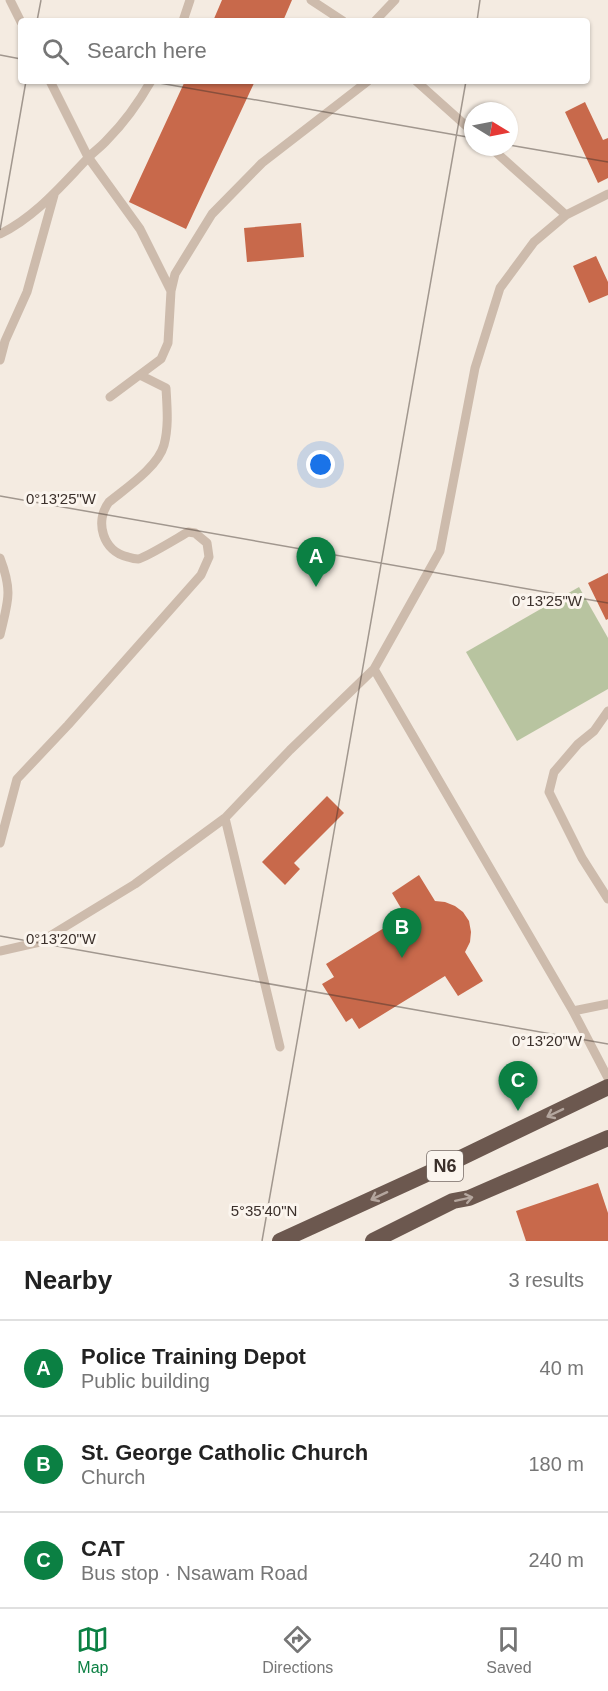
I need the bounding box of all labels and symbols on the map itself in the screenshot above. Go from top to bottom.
north arrow [464,102,518,156]
your location [306,450,335,479]
text: 0°13'25"W [26,490,97,507]
pin: A [296,538,336,587]
text: 0°13'25"W [512,592,583,609]
pin: B [382,908,422,958]
text: 0°13'20"W [26,930,97,947]
text: 0°13'20"W [512,1032,583,1049]
pin: C [498,1062,538,1111]
one-way arrow [547,1107,565,1119]
road number: N6 [427,1151,463,1181]
one-way arrow [370,1190,388,1202]
one-way arrow [454,1192,473,1204]
text: 5°35'40"N [231,1202,297,1219]

